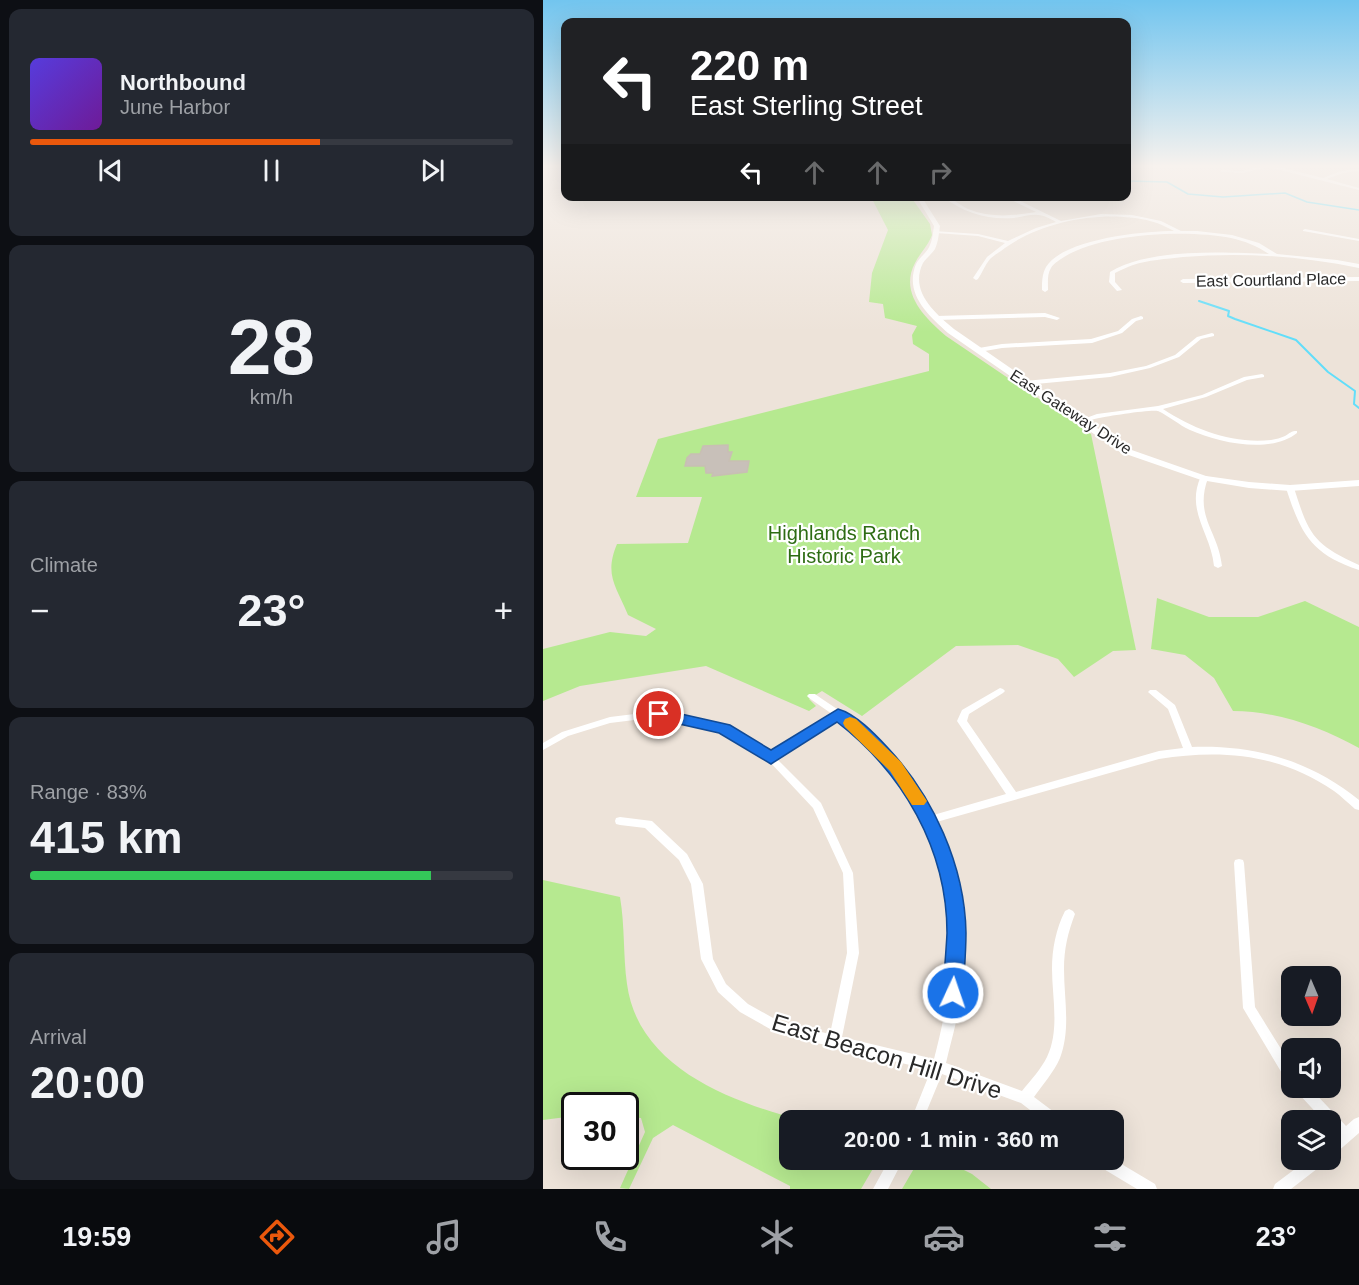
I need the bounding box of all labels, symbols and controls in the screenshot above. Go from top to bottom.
icon: left [591,42,669,120]
text: 220 m [690,42,809,89]
text: Northbound [120,70,246,95]
text: East Sterling Street [690,91,923,121]
text: June Harbor [120,96,230,118]
icon: previous [94,154,127,187]
icon: pause [255,154,288,187]
icon: next [416,154,449,187]
icon: left [735,156,768,189]
icon: ahead [798,156,831,189]
icon: ahead [861,156,894,189]
icon: right [924,156,957,189]
street label: East Courtland Place [1196,270,1346,290]
text: 28 [228,303,315,391]
street label: East Gateway Drive [1007,366,1135,458]
text: km/h [250,386,293,408]
park label: Highlands Ranch Historic Park [768,522,920,567]
text: Climate [30,554,98,576]
text: 23° [237,585,306,636]
text: − [30,592,49,629]
text: + [494,592,513,629]
pin [633,688,684,739]
icon: arrive [642,697,675,730]
text: Range · 83% [30,781,147,803]
text: 415 km [30,812,183,863]
position arrow [921,961,985,1025]
north arrow [1281,966,1341,1026]
map controls [1281,966,1341,1170]
street label: East Beacon Hill Drive [769,1008,1005,1104]
text: Arrival [30,1026,87,1048]
button: sound [1281,1038,1341,1098]
text: 20:00 [30,1057,145,1108]
speed limit sign: 30 [561,1092,639,1170]
button: layers [1281,1110,1341,1170]
text: 20:00 · 1 min · 360 m [844,1127,1059,1152]
icon: directions [256,1216,298,1258]
icon: music [423,1216,465,1258]
icon: phone [589,1216,631,1258]
icon: climate [756,1216,798,1258]
icon: car [923,1216,965,1258]
icon: filters [1089,1216,1131,1258]
text: 19:59 [62,1222,131,1252]
text: 23° [1256,1222,1297,1252]

